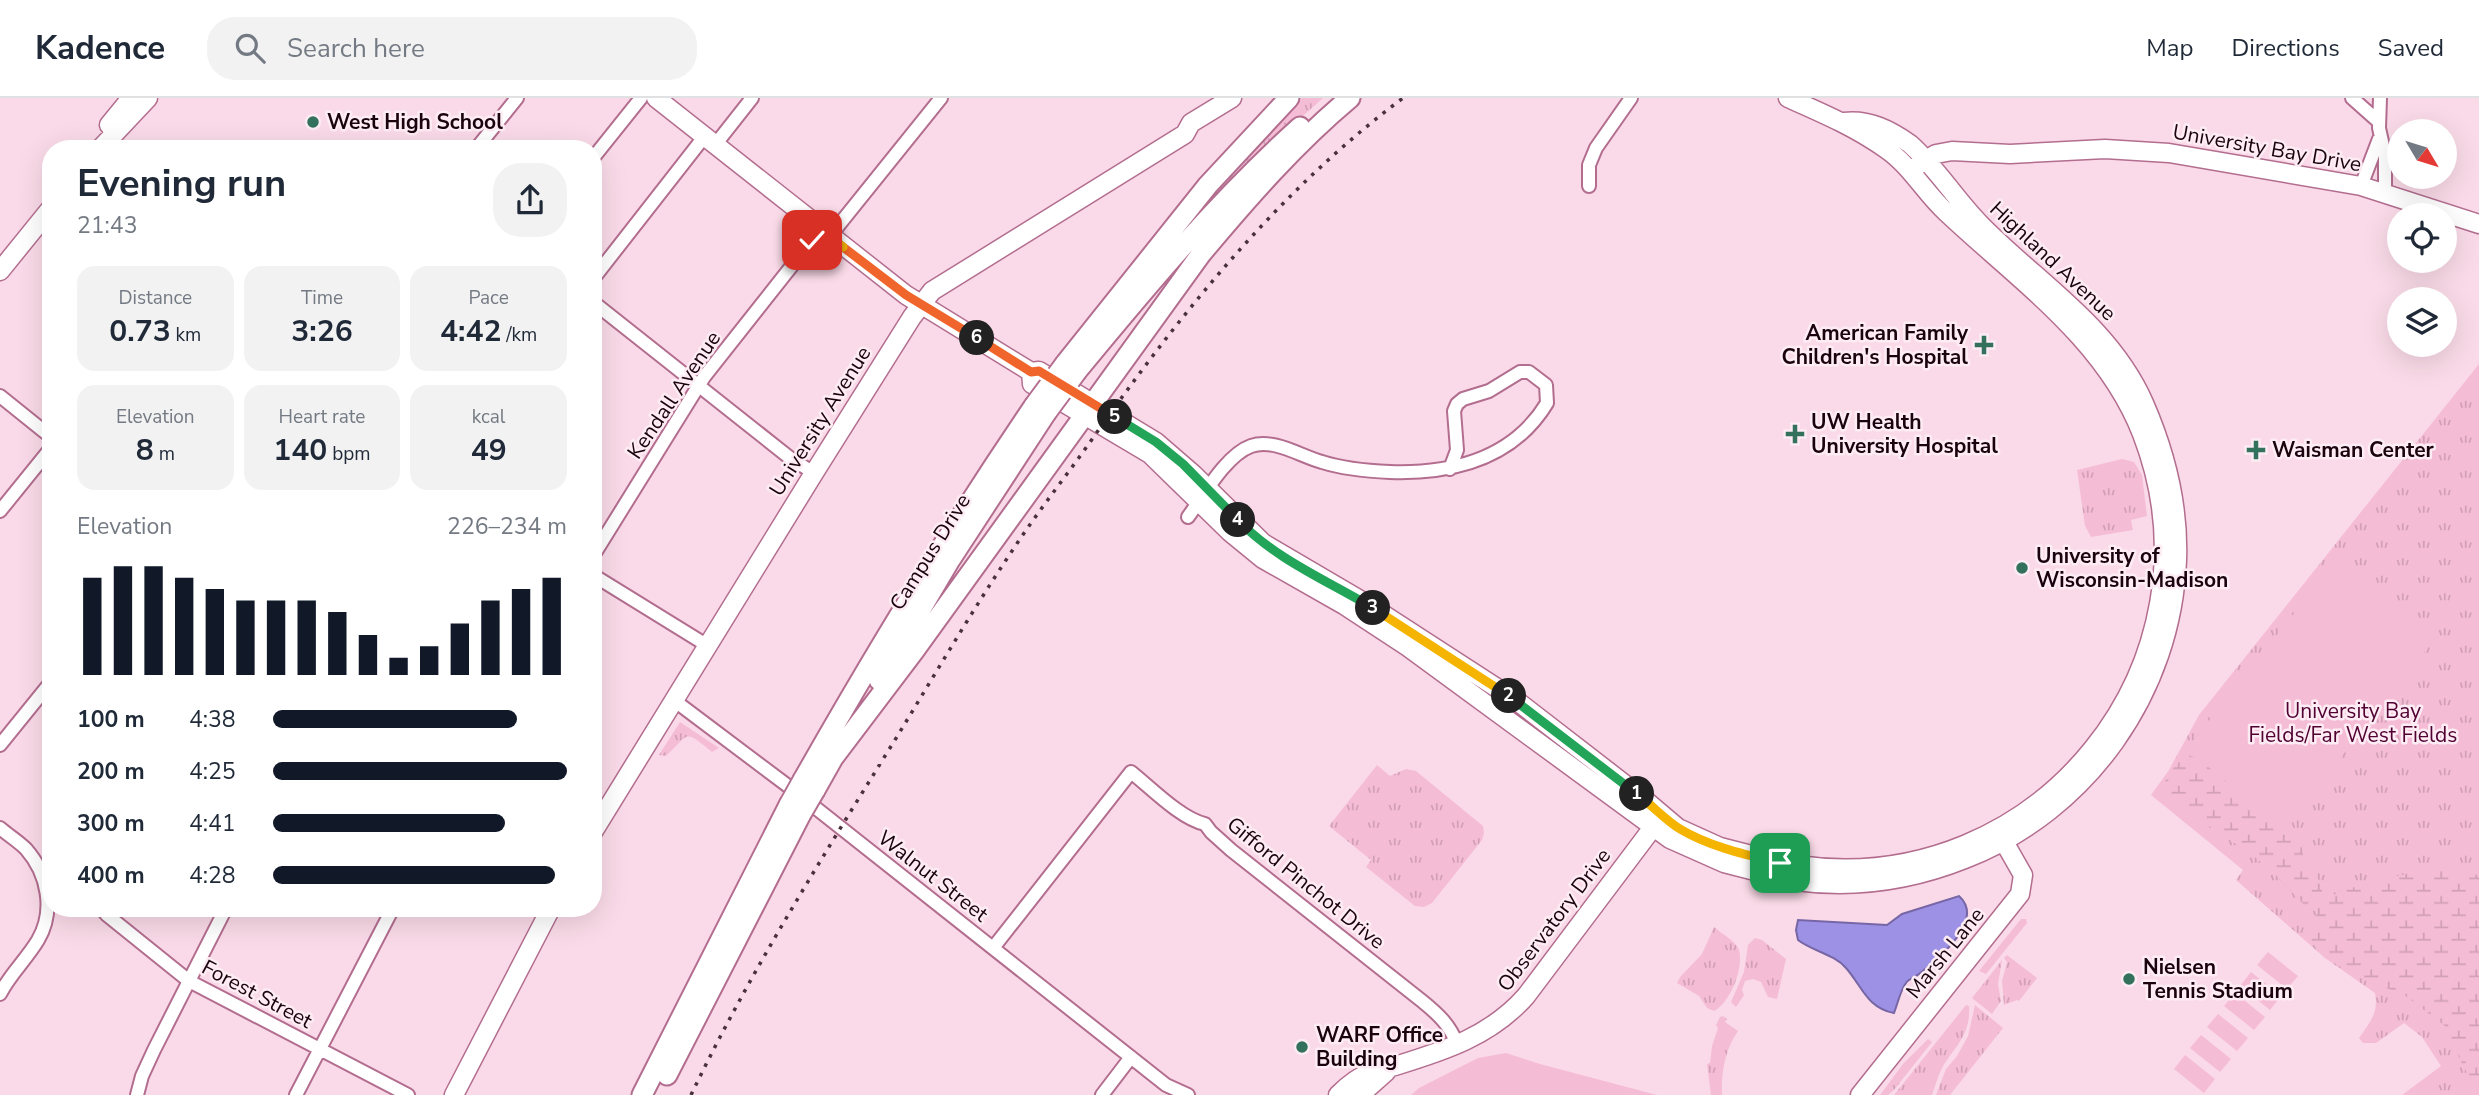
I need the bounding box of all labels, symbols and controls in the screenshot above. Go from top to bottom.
search box [207,17,697,80]
text: Kadence [35,26,165,71]
icon: search [231,29,269,67]
text: Search here [287,31,425,66]
text: Map [2146,32,2193,64]
text: Directions [2231,32,2340,64]
text: Saved [2378,32,2444,64]
place label: West High School [327,108,503,136]
marker: West High School [305,114,321,130]
street label: University Bay Drive [2170,118,2364,178]
north arrow [2387,119,2457,189]
map controls [2387,119,2457,357]
text: Evening run [77,158,286,209]
button: share [493,163,567,237]
street label: Highland Avenue [1984,195,2122,327]
button: locate [2387,203,2457,273]
text: 21:43 [77,210,137,241]
pin [782,210,842,270]
icon: check [793,221,831,259]
text: Distance [118,285,192,311]
text: Time [301,285,343,311]
text: Pace [468,285,509,311]
button: layers [2387,287,2457,357]
text: 0.73 [109,311,171,352]
text: 3:26 [291,311,353,352]
text: 4:42 [440,311,501,352]
place label: American Family Children's Hospital [1781,319,1969,371]
pin: 6 [960,320,995,356]
text: km [171,322,201,348]
text: /km [501,322,537,348]
text: 6 [971,324,982,350]
street label: Kendall Avenue [621,326,727,464]
marker: American Family Children's Hospital [1974,335,1994,355]
street label: University Avenue [763,341,877,501]
pin: 5 [1098,400,1132,434]
text: 5 [1109,403,1120,429]
text: Elevation [116,404,195,430]
text: Heart rate [279,404,365,430]
text: kcal [472,404,506,430]
place label: UW Health University Hospital [1811,408,1998,460]
marker: UW Health University Hospital [1785,424,1805,444]
text: 8 [136,430,154,471]
text: 140 [273,430,327,471]
text: 49 [471,430,507,471]
place label: Waisman Center [2272,436,2435,464]
marker: Waisman Center [2246,440,2266,460]
text: m [154,441,175,467]
text: bpm [327,441,371,467]
street label: Campus Drive [883,489,977,615]
pin: 4 [1220,502,1256,538]
text: 4 [1232,506,1243,532]
text: Elevation [77,511,172,542]
text: 226–234 m [447,511,567,542]
place label: University of Wisconsin-Madison [2036,542,2228,594]
marker: University of Wisconsin-Madison [2014,560,2030,576]
pin: 3 [1356,590,1390,626]
text: 3 [1367,594,1378,620]
pin: 2 [1492,678,1526,714]
text: 2 [1503,682,1514,708]
park label: University Bay Fields/Far West Fields [2249,697,2457,749]
text: 100 m [77,704,145,735]
text: 4:38 [189,704,236,735]
text: 200 m [77,756,145,787]
text: 4:25 [189,756,236,787]
pin: 1 [1620,776,1654,812]
text: 1 [1631,780,1642,806]
text: 300 m [77,808,145,839]
text: 4:41 [189,808,236,839]
street label: Gifford Pinchot Drive [1221,810,1391,956]
street label: Walnut Street [872,824,995,928]
pin [1750,833,1810,893]
street label: Observatory Drive [1491,843,1617,997]
icon: arrive [1761,844,1799,882]
text: 400 m [77,860,145,891]
text: 4:28 [189,860,236,891]
street label: Marsh Lane [1900,902,1990,1004]
street label: Forest Street [197,953,318,1035]
place label: Nielsen Tennis Stadium [2143,953,2293,1005]
marker: Nielsen Tennis Stadium [2121,971,2137,987]
place label: WARF Office Building [1316,1021,1443,1073]
marker: WARF Office Building [1294,1039,1310,1055]

